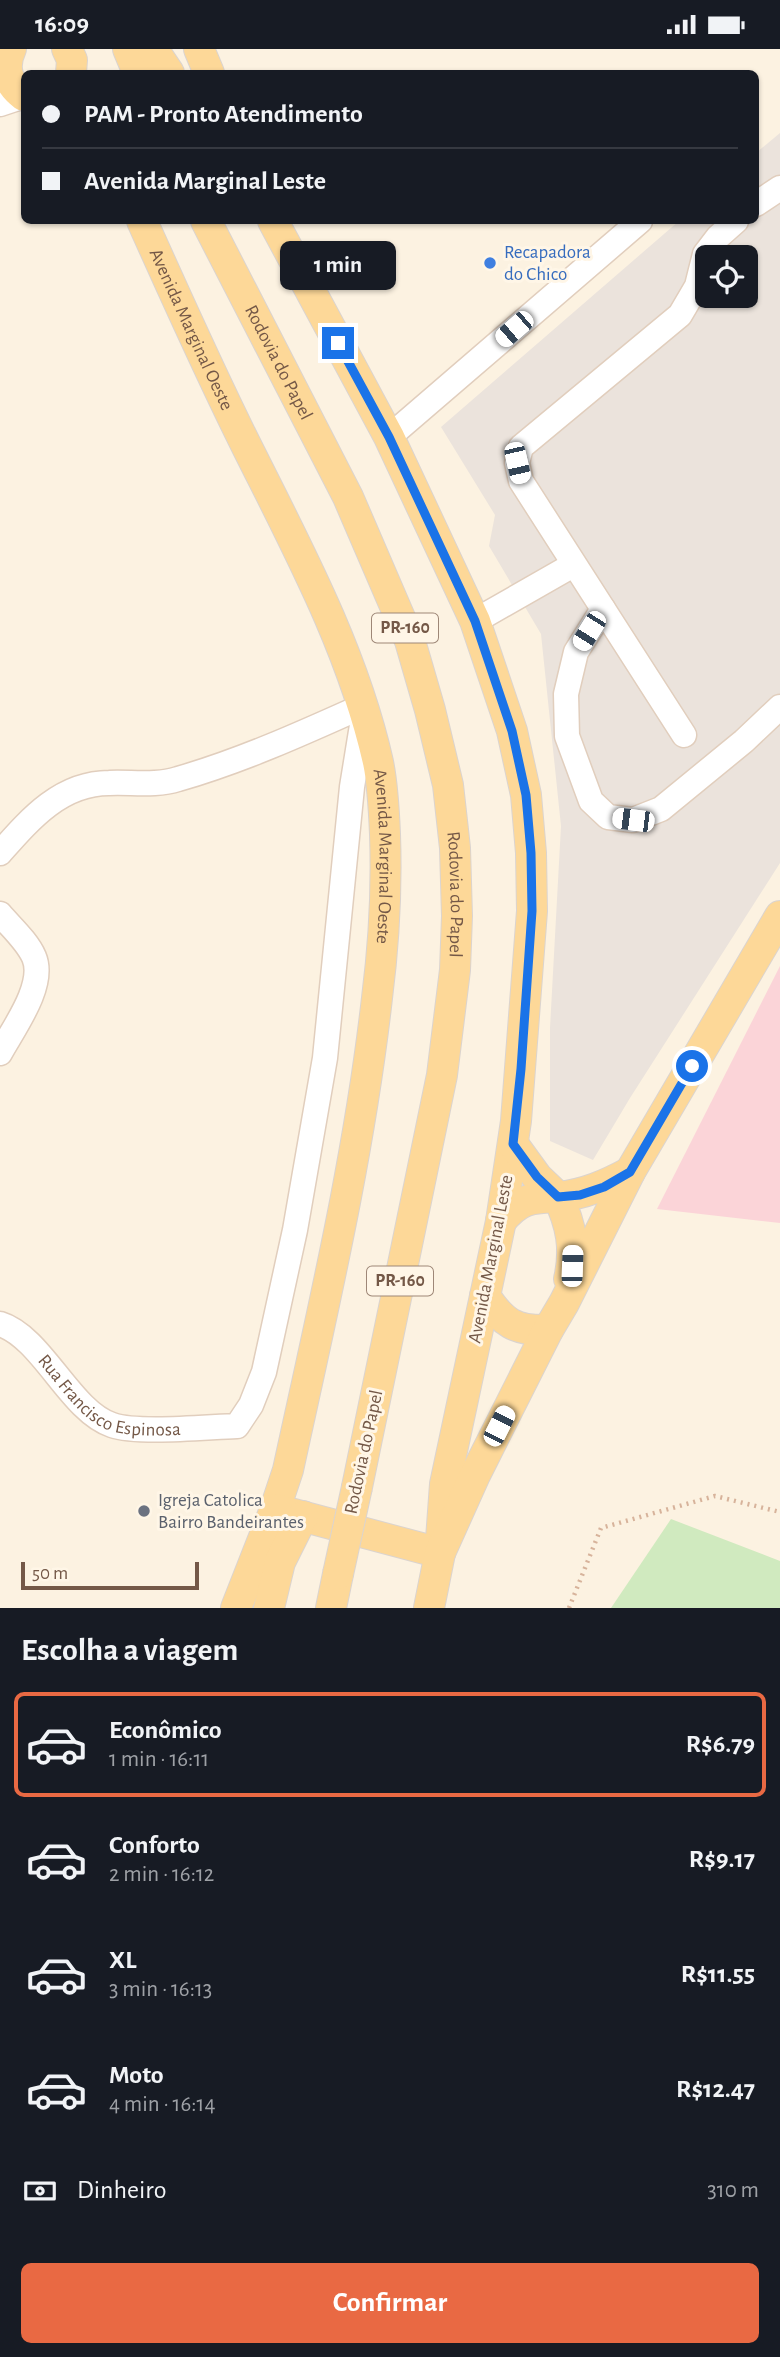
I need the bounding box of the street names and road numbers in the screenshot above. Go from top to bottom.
street label: Avenida Marginal Oeste [146,246,237,413]
street label: Rodovia do Papel [241,302,316,423]
road number: PR-160 [372,613,438,643]
street label: Avenida Marginal Oeste [370,767,395,945]
street label: Rodovia do Papel [444,830,467,958]
street label: Avenida Marginal Leste [465,1173,517,1345]
road number: PR-160 [367,1267,433,1295]
street label: Rua Francisco Espinosa [35,1351,181,1439]
street label: Rodovia do Papel [342,1388,386,1516]

